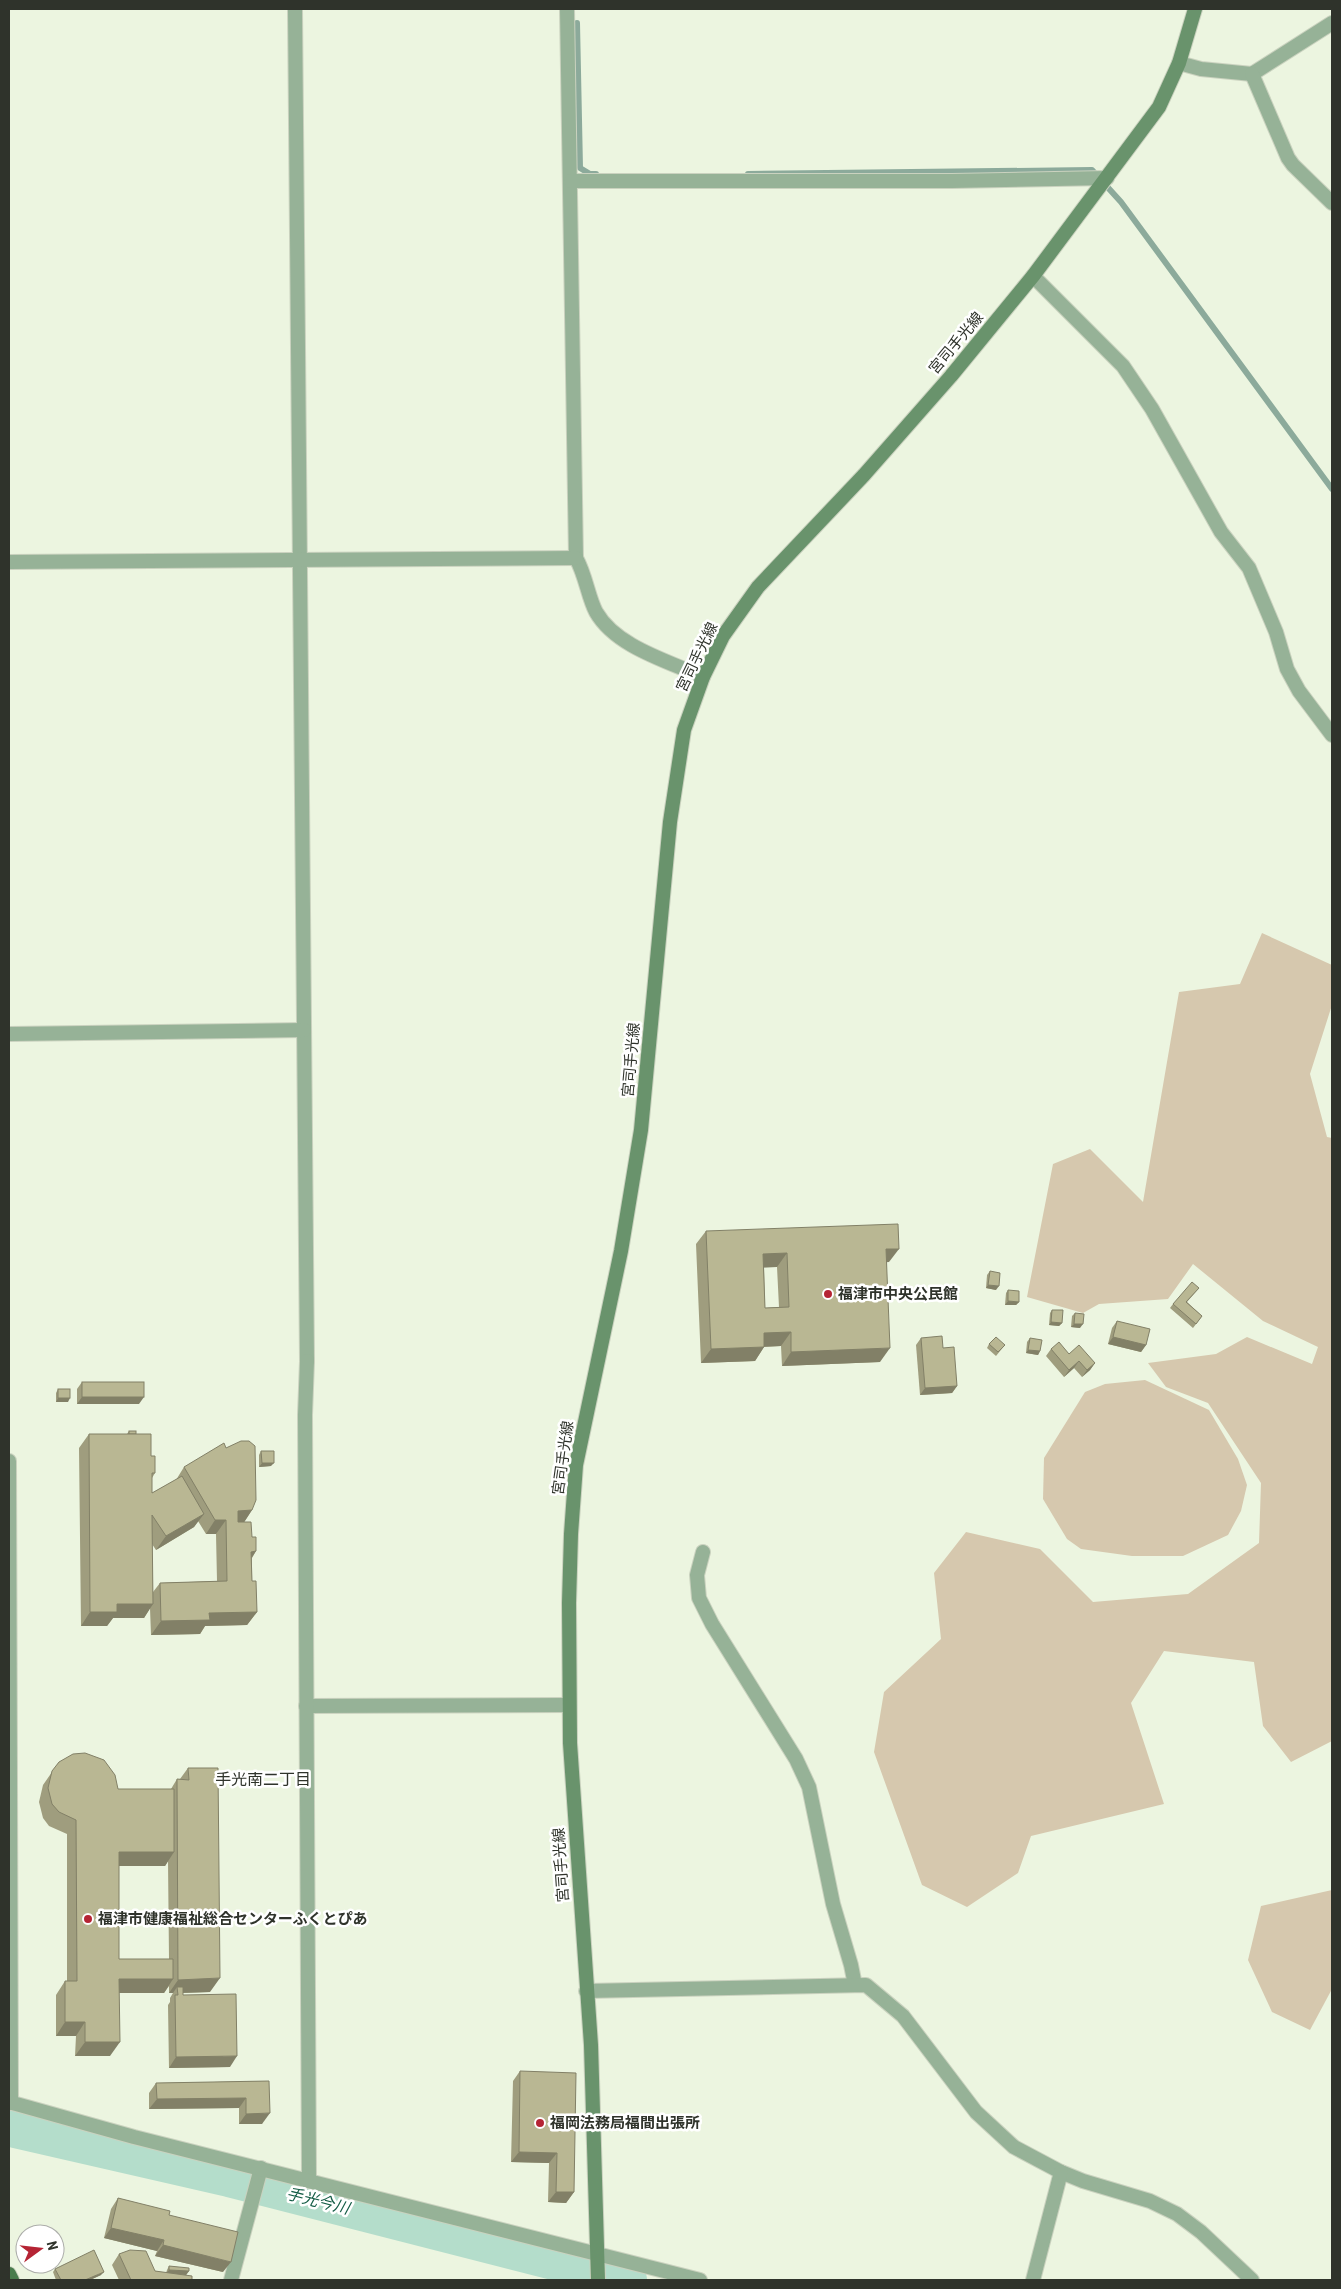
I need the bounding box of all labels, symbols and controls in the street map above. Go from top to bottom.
street label: 宮司手光線 [925,308,987,378]
street label: 宮司手光線 [672,619,722,695]
street label: 宮司手光線 [619,1022,643,1098]
place label: 福津市中央公民館 [837,1285,958,1303]
marker: 福津市中央公民館 [822,1288,834,1300]
street label: 宮司手光線 [549,1420,577,1496]
district label: 手光南二丁目 [215,1770,311,1789]
street label: 宮司手光線 [549,1827,573,1903]
place label: 福津市健康福祉総合センターふくとぴあ [97,1910,367,1928]
marker: 福津市健康福祉総合センターふくとぴあ [82,1913,94,1925]
place label: 福岡法務局福間出張所 [549,2114,700,2132]
marker: 福岡法務局福間出張所 [534,2117,546,2129]
water label: 手光今川 [285,2184,353,2218]
north arrow [15,2224,65,2274]
text: N [44,2239,61,2252]

